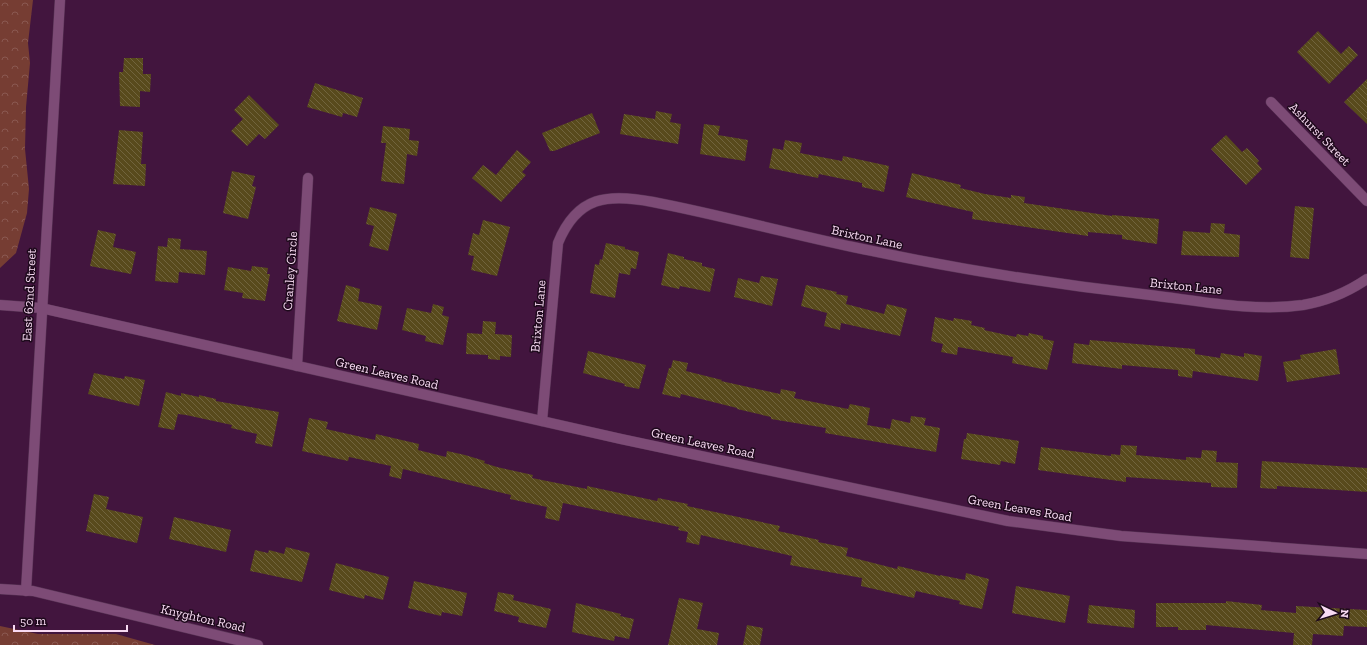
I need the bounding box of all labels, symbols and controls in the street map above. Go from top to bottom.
street label: Ashurst Street [1286,99,1354,169]
street label: Brixton Lane [830,222,904,252]
street label: Cranley Circle [280,231,300,311]
street label: East 62nd Street [19,248,39,342]
street label: Brixton Lane [1149,275,1223,297]
street label: Brixton Lane [527,279,549,353]
street label: Green Leaves Road [334,354,440,392]
street label: Green Leaves Road [650,425,756,461]
street label: Green Leaves Road [967,491,1073,525]
north arrow [1315,593,1355,633]
street label: Knyghton Road [159,601,247,635]
scale bar [14,607,127,633]
text: N [1338,609,1351,619]
text: 50 m [20,614,47,628]

